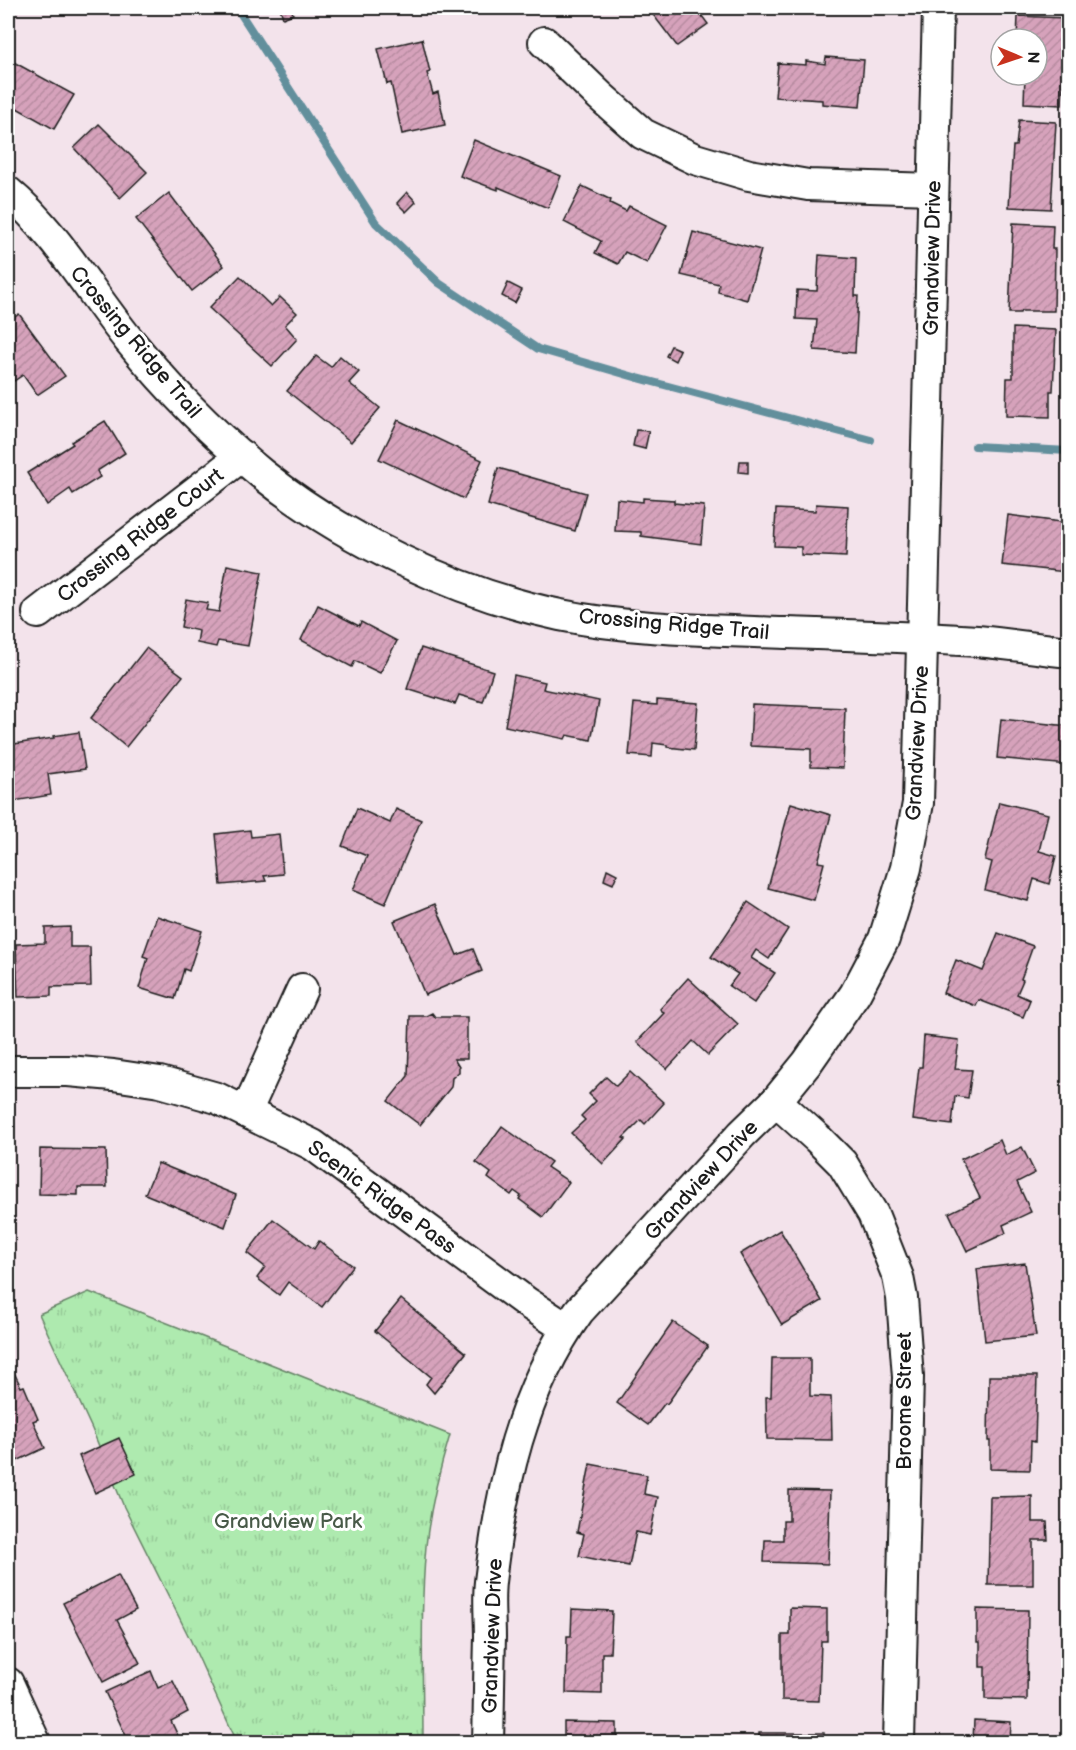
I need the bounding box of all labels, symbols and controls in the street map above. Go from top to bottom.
north arrow [989,27,1049,87]
text: N [1023,51,1042,64]
street label: Grandview Drive [919,180,946,336]
street label: Crossing Ridge Trail [65,261,207,424]
street label: Crossing Ridge Court [52,462,229,608]
street label: Crossing Ridge Trail [578,604,770,645]
street label: Grandview Drive [901,665,934,821]
street label: Grandview Drive [639,1115,763,1246]
street label: Scenic Ridge Pass [303,1135,461,1260]
street label: Broome Street [892,1331,917,1470]
park label: Grandview Park [214,1509,363,1534]
street label: Grandview Drive [477,1558,508,1714]

